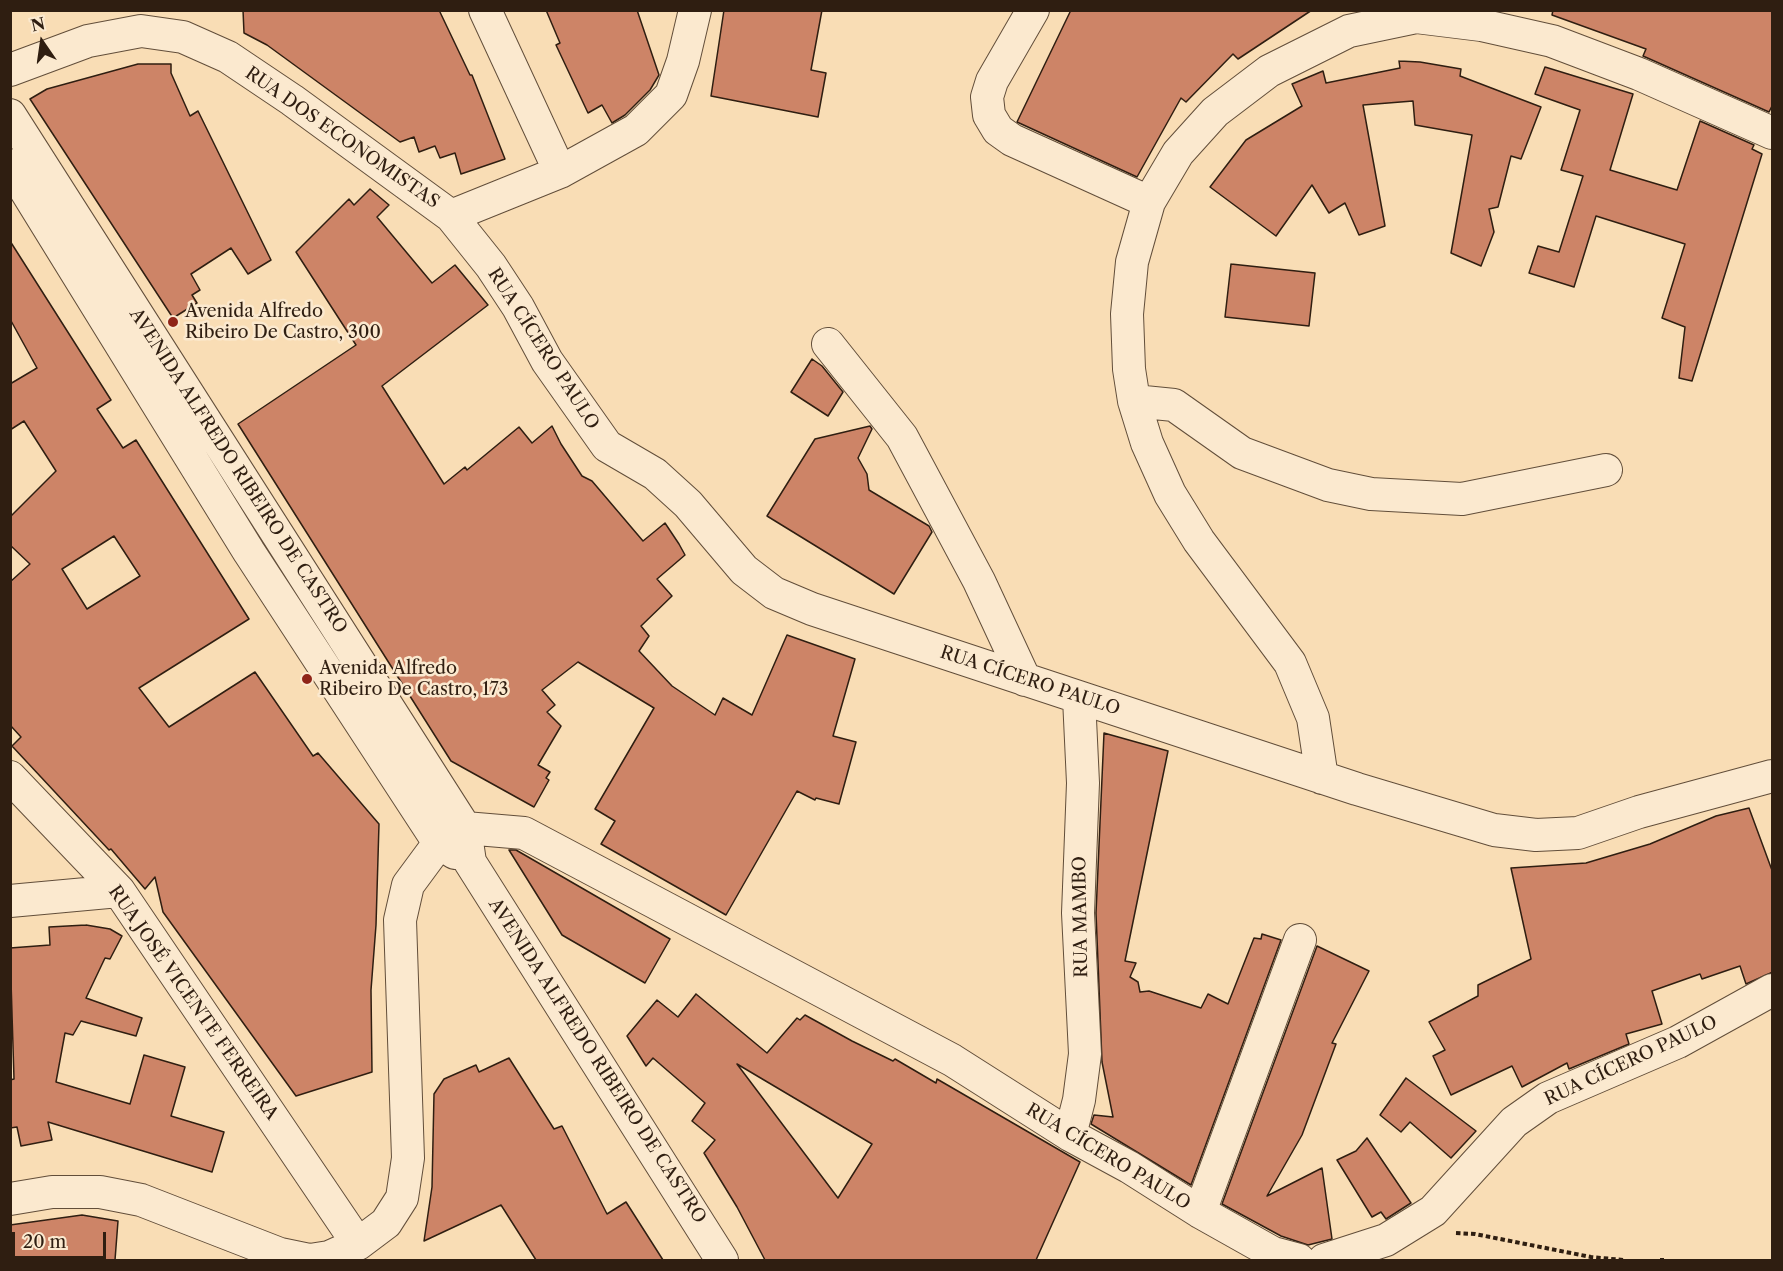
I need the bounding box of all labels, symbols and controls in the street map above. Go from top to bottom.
north arrow [12,12,72,72]
text: N [29,13,47,36]
street label: RUA DOS ECONOMISTAS [241,63,443,213]
street label: RUA CÍCERO PAULO [483,264,603,434]
place label: Avenida Alfredo Ribeiro De Castro, 300 [185,301,381,344]
street label: AVENIDA ALFREDO RIBEIRO DE CASTRO [125,304,351,638]
marker: Avenida Alfredo Ribeiro De Castro, 300 [166,315,180,329]
street label: RUA CÍCERO PAULO [937,642,1123,720]
place label: Avenida Alfredo Ribeiro De Castro, 173 [319,658,508,700]
marker: Avenida Alfredo Ribeiro De Castro, 173 [300,672,314,686]
street label: RUA MAMBO [1069,856,1093,978]
street label: RUA JOSÉ VICENTE FERREIRA [104,882,282,1124]
street label: AVENIDA ALFREDO RIBEIRO DE CASTRO [484,894,710,1228]
street label: RUA CÍCERO PAULO [1541,1011,1721,1111]
street label: RUA CÍCERO PAULO [1022,1099,1194,1215]
scale bar [15,1220,110,1258]
text: 20 m [23,1231,66,1253]

